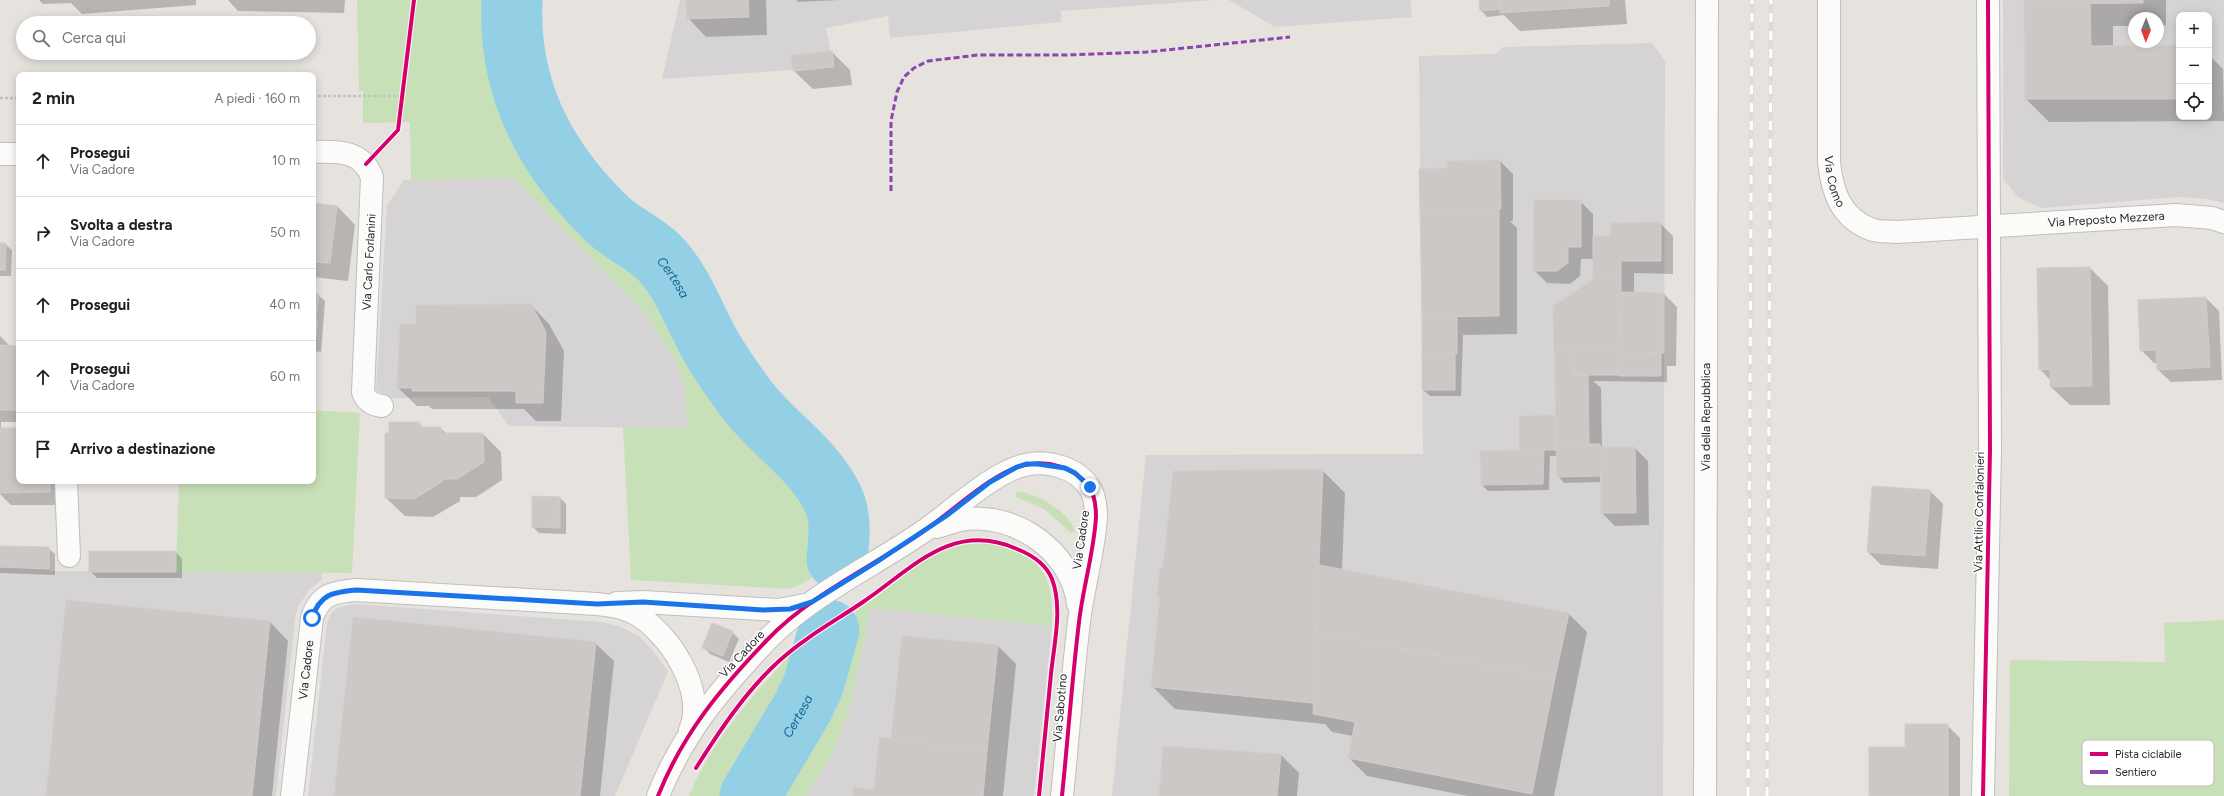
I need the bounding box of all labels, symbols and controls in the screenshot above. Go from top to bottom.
north arrow [2128,12,2164,48]
map controls [2176,12,2212,120]
button: + [2176,12,2212,48]
search box [16,16,316,60]
icon: search [30,27,52,49]
text: Cerca qui [62,29,126,47]
button: − [2176,48,2212,84]
button: locate [2176,84,2212,120]
text: 2 min [32,88,75,108]
text: A piedi · 160 m [214,91,300,106]
text: Prosegui [70,144,130,162]
icon: ahead [32,150,54,172]
text: 10 m [272,153,300,168]
street label: Via Como [1822,155,1848,210]
text: Via Cadore [70,162,135,177]
street label: Via Preposto Mezzera [2047,209,2165,230]
street label: Via Carlo Forlanini [359,213,379,311]
text: Svolta a destra [70,216,173,234]
icon: right [32,222,54,244]
text: 50 m [270,225,300,240]
text: Via Cadore [70,234,135,249]
water label: Certesa [654,254,692,301]
icon: ahead [32,294,54,316]
text: Prosegui [70,296,130,314]
text: 40 m [269,297,300,312]
text: Prosegui [70,360,130,378]
street label: Via della Repubblica [1699,363,1713,471]
icon: ahead [32,366,54,388]
text: 60 m [270,369,300,384]
text: Via Cadore [70,378,135,393]
icon: arrive [32,438,54,460]
text: Arrivo a destinazione [70,440,215,458]
street label: Via Attilio Confalonieri [1971,451,1987,573]
route end [1081,478,1099,496]
street label: Via Cadore [1070,509,1092,570]
route start [303,609,321,627]
street label: Via Cadore [717,627,768,681]
street label: Via Cadore [296,639,317,700]
street label: Via Sabotino [1050,673,1070,743]
water label: Certesa [780,692,816,740]
legend [2082,740,2214,786]
text: Pista ciclabile [2115,748,2181,761]
text: Sentiero [2115,766,2157,779]

